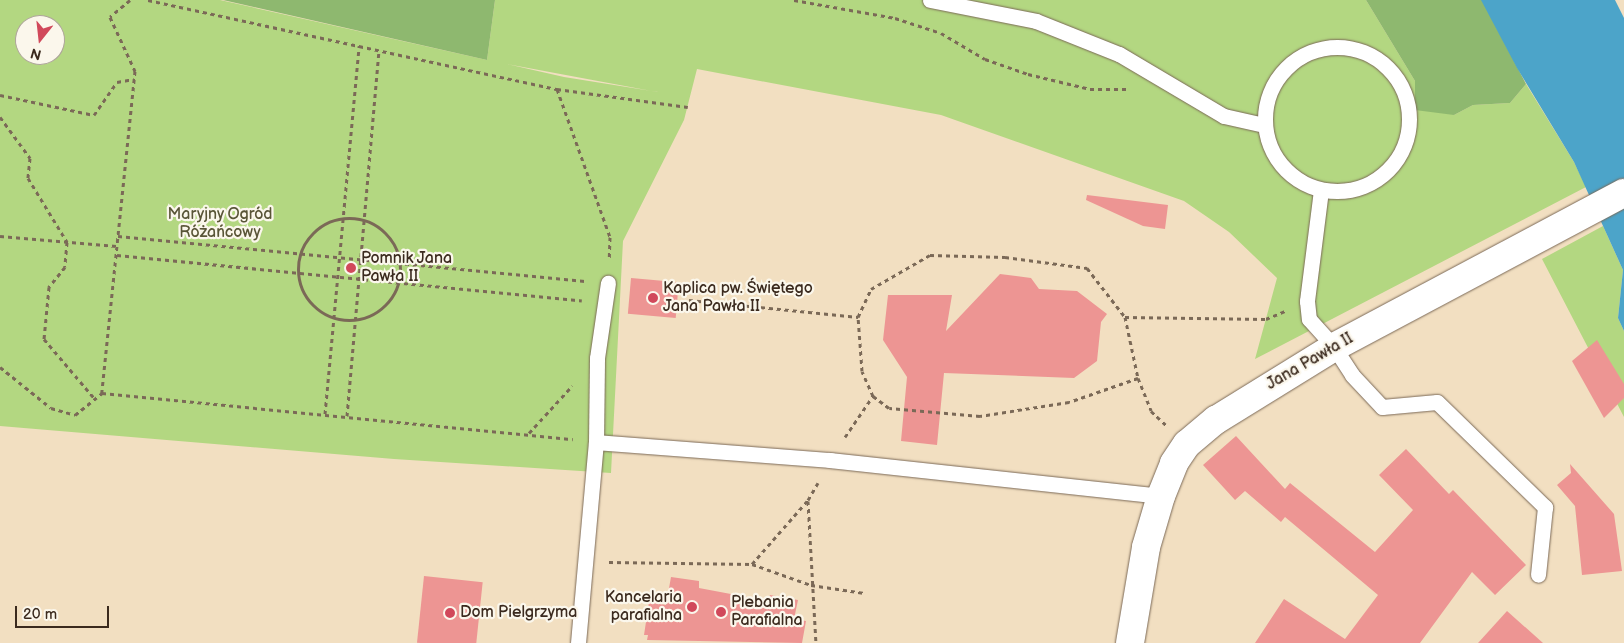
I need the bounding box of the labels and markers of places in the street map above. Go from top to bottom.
place label: Pomnik Jana Pawła II [361,249,453,287]
marker: Pomnik Jana Pawła II [345,262,357,274]
place label: Kaplica pw. Świętego Jana Pawła II [663,279,813,317]
marker: Kaplica pw. Świętego Jana Pawła II [647,292,659,304]
place label: Kancelaria parafialna [605,588,682,626]
place label: Plebania Parafialna [731,593,802,631]
marker: Kancelaria parafialna [686,601,698,613]
place label: Dom Pielgrzyma [460,603,577,623]
marker: Plebania Parafialna [715,606,727,618]
marker: Dom Pielgrzyma [444,607,456,619]

